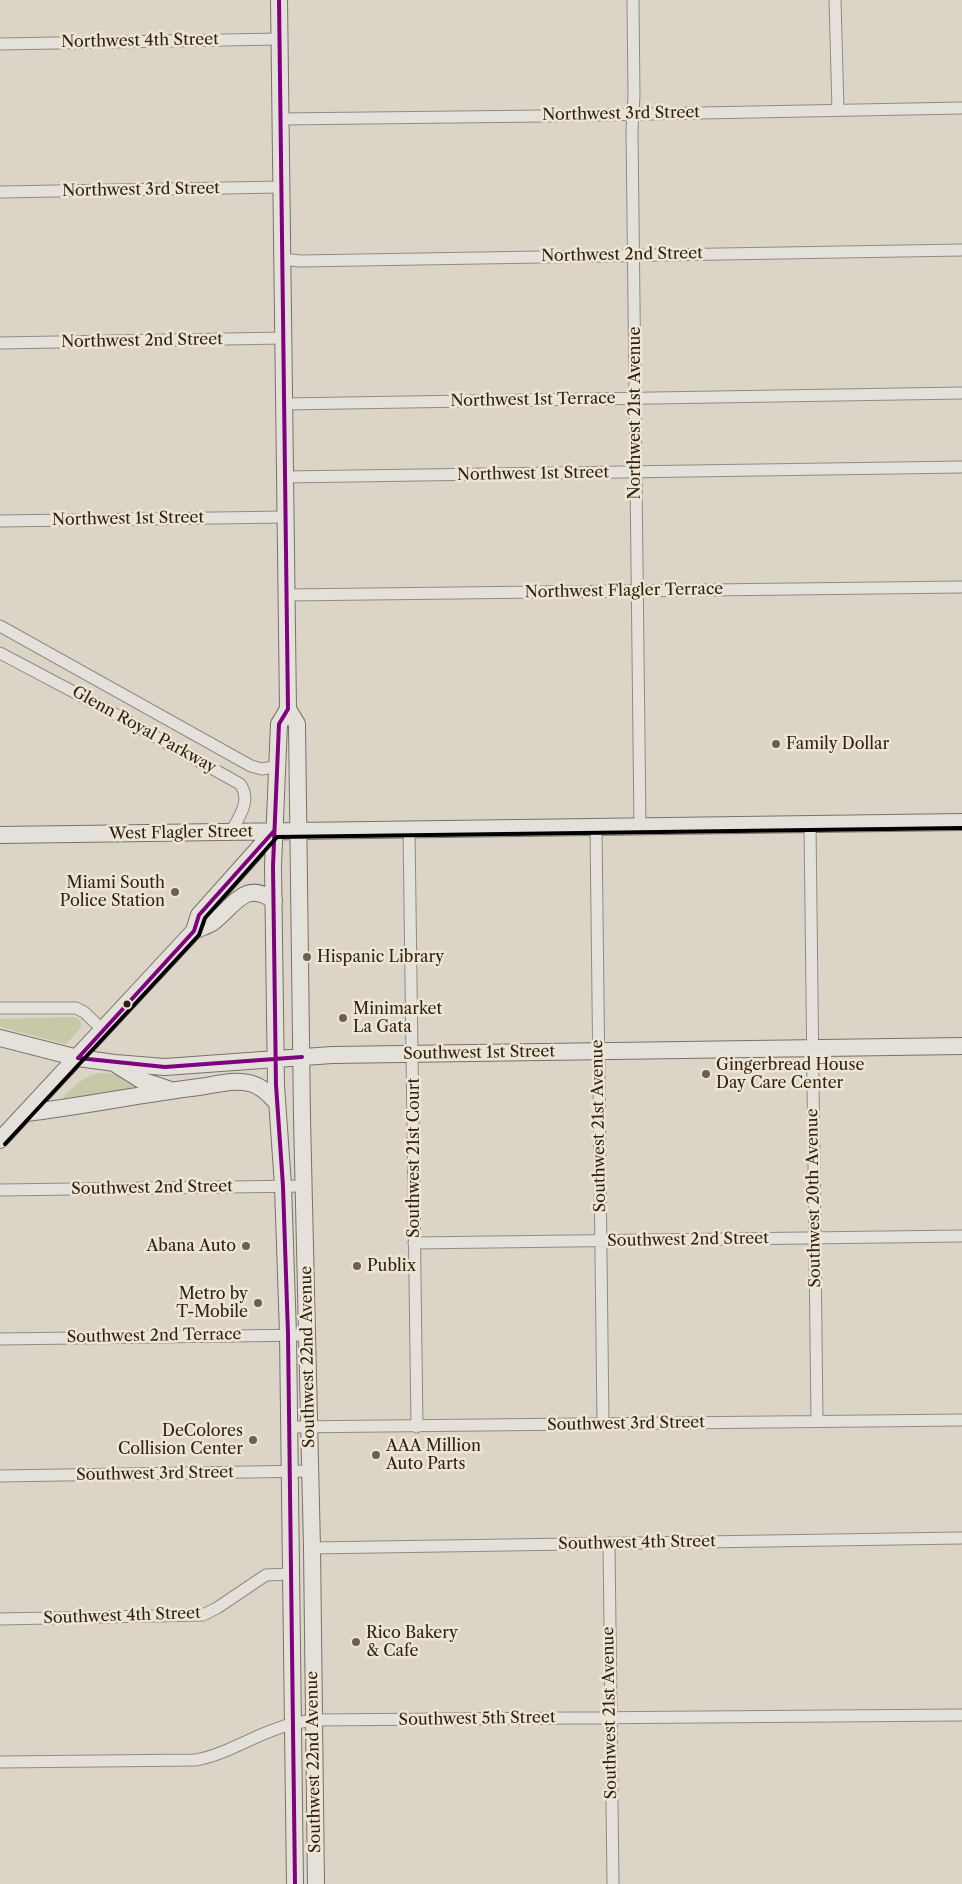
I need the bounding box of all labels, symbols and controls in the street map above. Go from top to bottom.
street label: Northwest 4th Street [61,30,219,52]
street label: Northwest 3rd Street [542,103,700,125]
street label: Northwest 3rd Street [62,179,220,201]
street label: Northwest 2nd Street [541,244,703,266]
street label: Northwest 21st Avenue [625,327,645,499]
street label: Northwest 2nd Street [61,330,223,352]
street label: Northwest 1st Terrace [450,389,616,411]
street label: Northwest 1st Street [457,463,609,485]
street label: Northwest 1st Street [52,508,204,530]
street label: Northwest Flagler Terrace [525,580,723,602]
street label: Glenn Royal Parkway [69,682,219,778]
place label: Family Dollar [786,734,889,754]
marker: Family Dollar [770,738,782,750]
street label: West Flagler Street [109,822,253,844]
place label: Miami South Police Station [60,873,165,911]
marker: Miami South Police Station [169,886,181,898]
place label: Hispanic Library [317,947,444,967]
marker: Hispanic Library [301,951,313,963]
unlabelled marker [122,999,132,1009]
place label: Minimarket La Gata [353,999,442,1037]
marker: Minimarket La Gata [337,1012,349,1024]
street label: Southwest 21st Avenue [588,1040,610,1212]
street label: Southwest 1st Street [403,1042,555,1064]
place label: Gingerbread House Day Care Center [716,1055,864,1093]
marker: Gingerbread House Day Care Center [700,1068,712,1080]
street label: Southwest 21st Court [404,1078,424,1238]
street label: Southwest 20th Avenue [803,1108,825,1288]
street label: Southwest 2nd Street [71,1177,233,1199]
street label: Southwest 2nd Street [607,1229,769,1251]
place label: Abana Auto [146,1236,236,1256]
marker: Abana Auto [240,1240,252,1252]
place label: Publix [367,1256,416,1276]
marker: Publix [351,1260,363,1272]
street label: Southwest 22nd Avenue [297,1266,319,1448]
place label: Metro by T-Mobile [176,1284,248,1322]
marker: Metro by T-Mobile [252,1297,264,1309]
street label: Southwest 2nd Terrace [66,1325,242,1347]
street label: Southwest 3rd Street [547,1413,705,1435]
place label: DeColores Collision Center [118,1421,243,1459]
marker: DeColores Collision Center [247,1434,259,1446]
place label: AAA Million Auto Parts [386,1436,481,1474]
marker: AAA Million Auto Parts [370,1449,382,1461]
street label: Southwest 3rd Street [76,1463,234,1485]
street label: Southwest 4th Street [558,1532,716,1554]
street label: Southwest 4th Street [43,1604,201,1628]
place label: Rico Bakery & Cafe [366,1623,458,1661]
street label: Southwest 21st Avenue [599,1627,621,1799]
marker: Rico Bakery & Cafe [350,1636,362,1648]
street label: Southwest 22nd Avenue [303,1671,325,1853]
street label: Southwest 5th Street [398,1708,556,1730]

